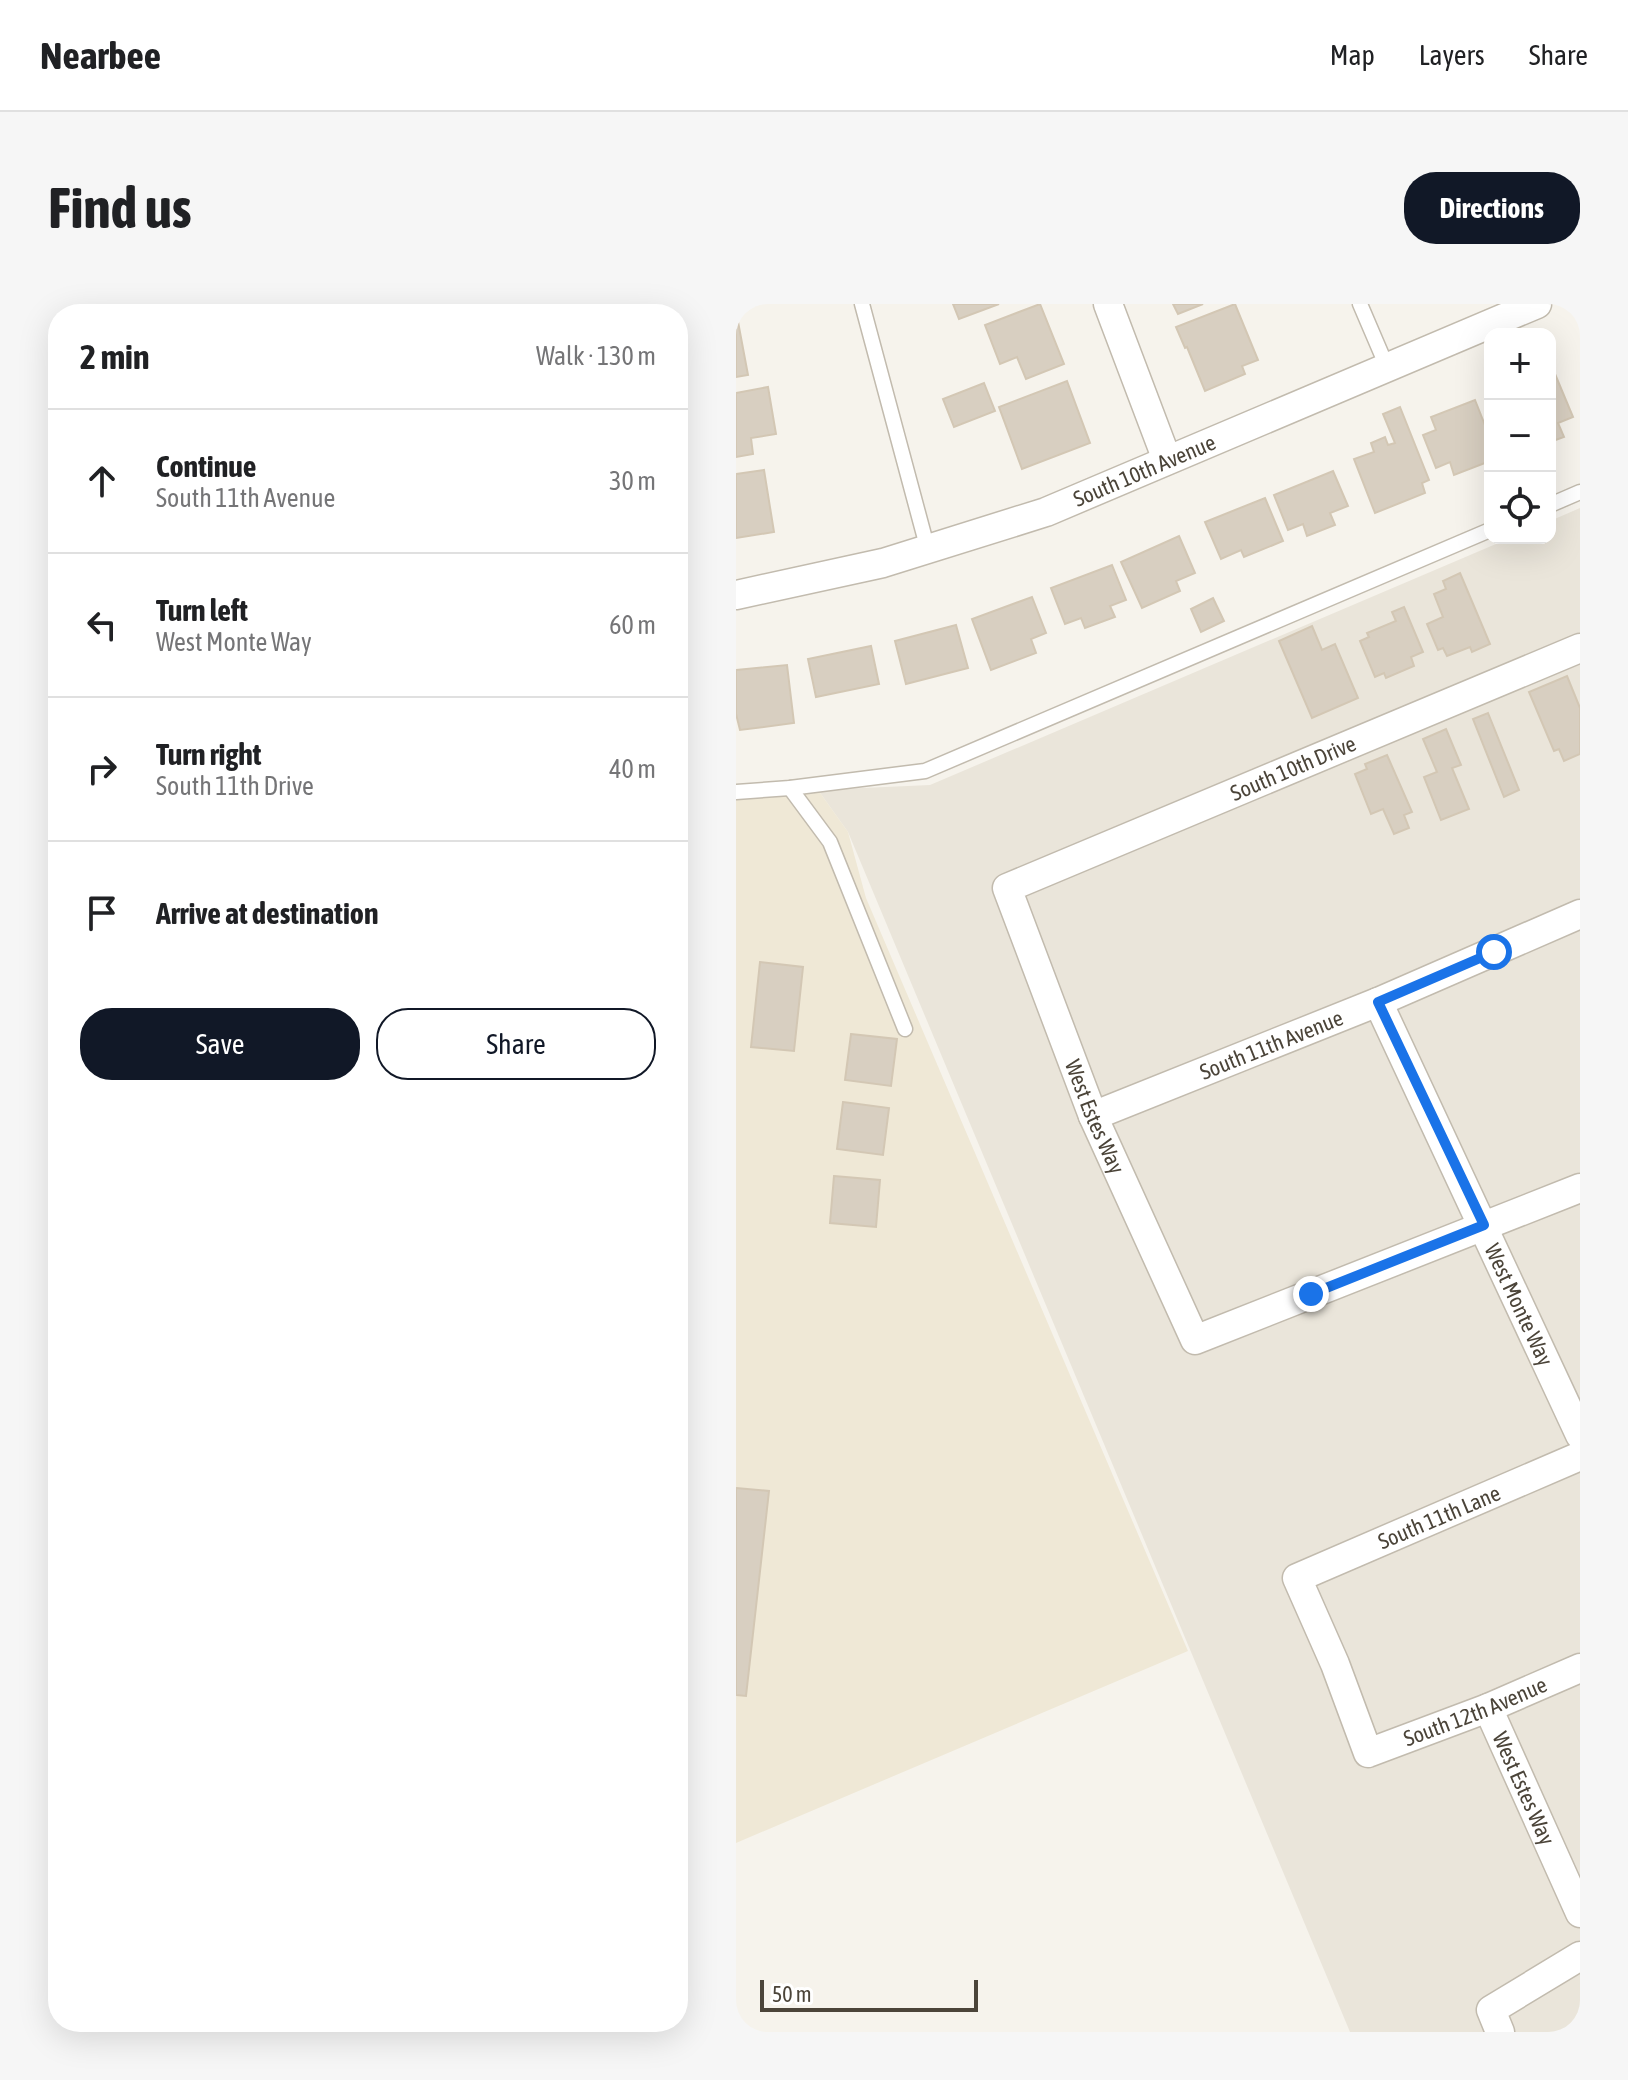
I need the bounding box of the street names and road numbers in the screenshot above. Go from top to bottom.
street label: South 10th Avenue [1069,429,1219,512]
street label: South 10th Drive [1226,730,1360,806]
street label: South 11th Avenue [1196,1004,1347,1085]
street label: West Estes Way [1060,1056,1130,1177]
street label: West Monte Way [1480,1239,1559,1370]
street label: South 11th Lane [1374,1480,1504,1554]
street label: South 12th Avenue [1400,1671,1551,1752]
street label: West Estes Way [1487,1728,1561,1849]

